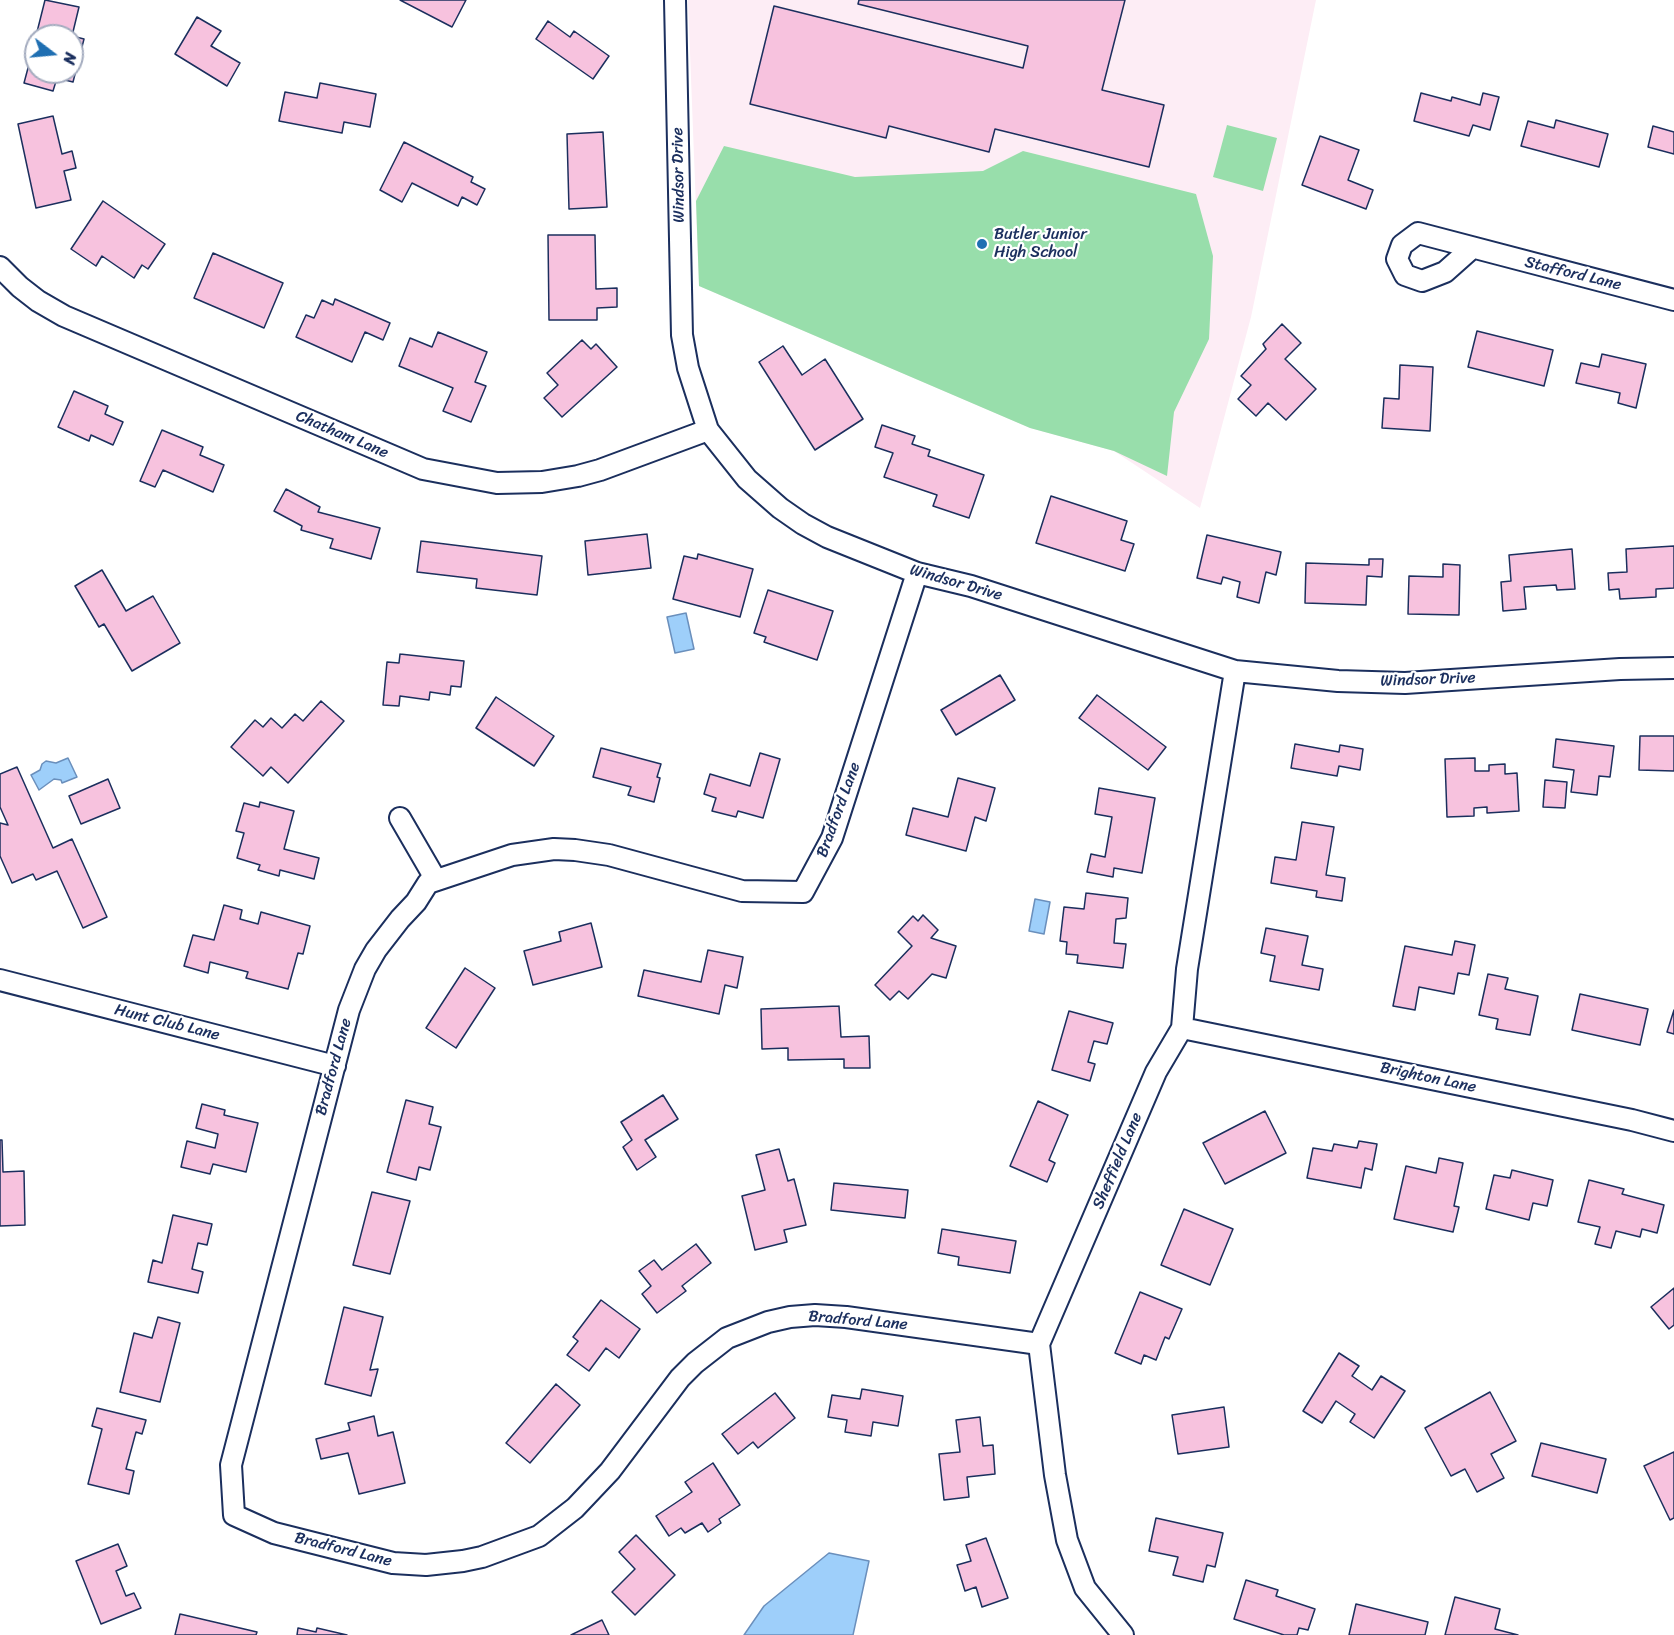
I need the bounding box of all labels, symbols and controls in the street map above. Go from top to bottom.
north arrow [24,24,84,84]
text: N [54,49,85,68]
street label: Windsor Drive [669,127,689,223]
place label: Butler Junior High School [994,225,1087,263]
marker: Butler Junior High School [975,237,989,251]
street label: Stafford Lane [1523,253,1623,295]
street label: Chatham Lane [293,407,391,463]
street label: Windsor Drive [907,561,1005,605]
street label: Windsor Drive [1380,669,1476,691]
street label: Bradford Lane [813,760,865,860]
street label: Hunt Club Lane [112,1001,222,1045]
street label: Bradford Lane [312,1016,356,1118]
street label: Brighton Lane [1378,1058,1478,1098]
street label: Sheffield Lane [1089,1110,1147,1212]
street label: Bradford Lane [808,1307,908,1335]
street label: Bradford Lane [292,1529,394,1571]

